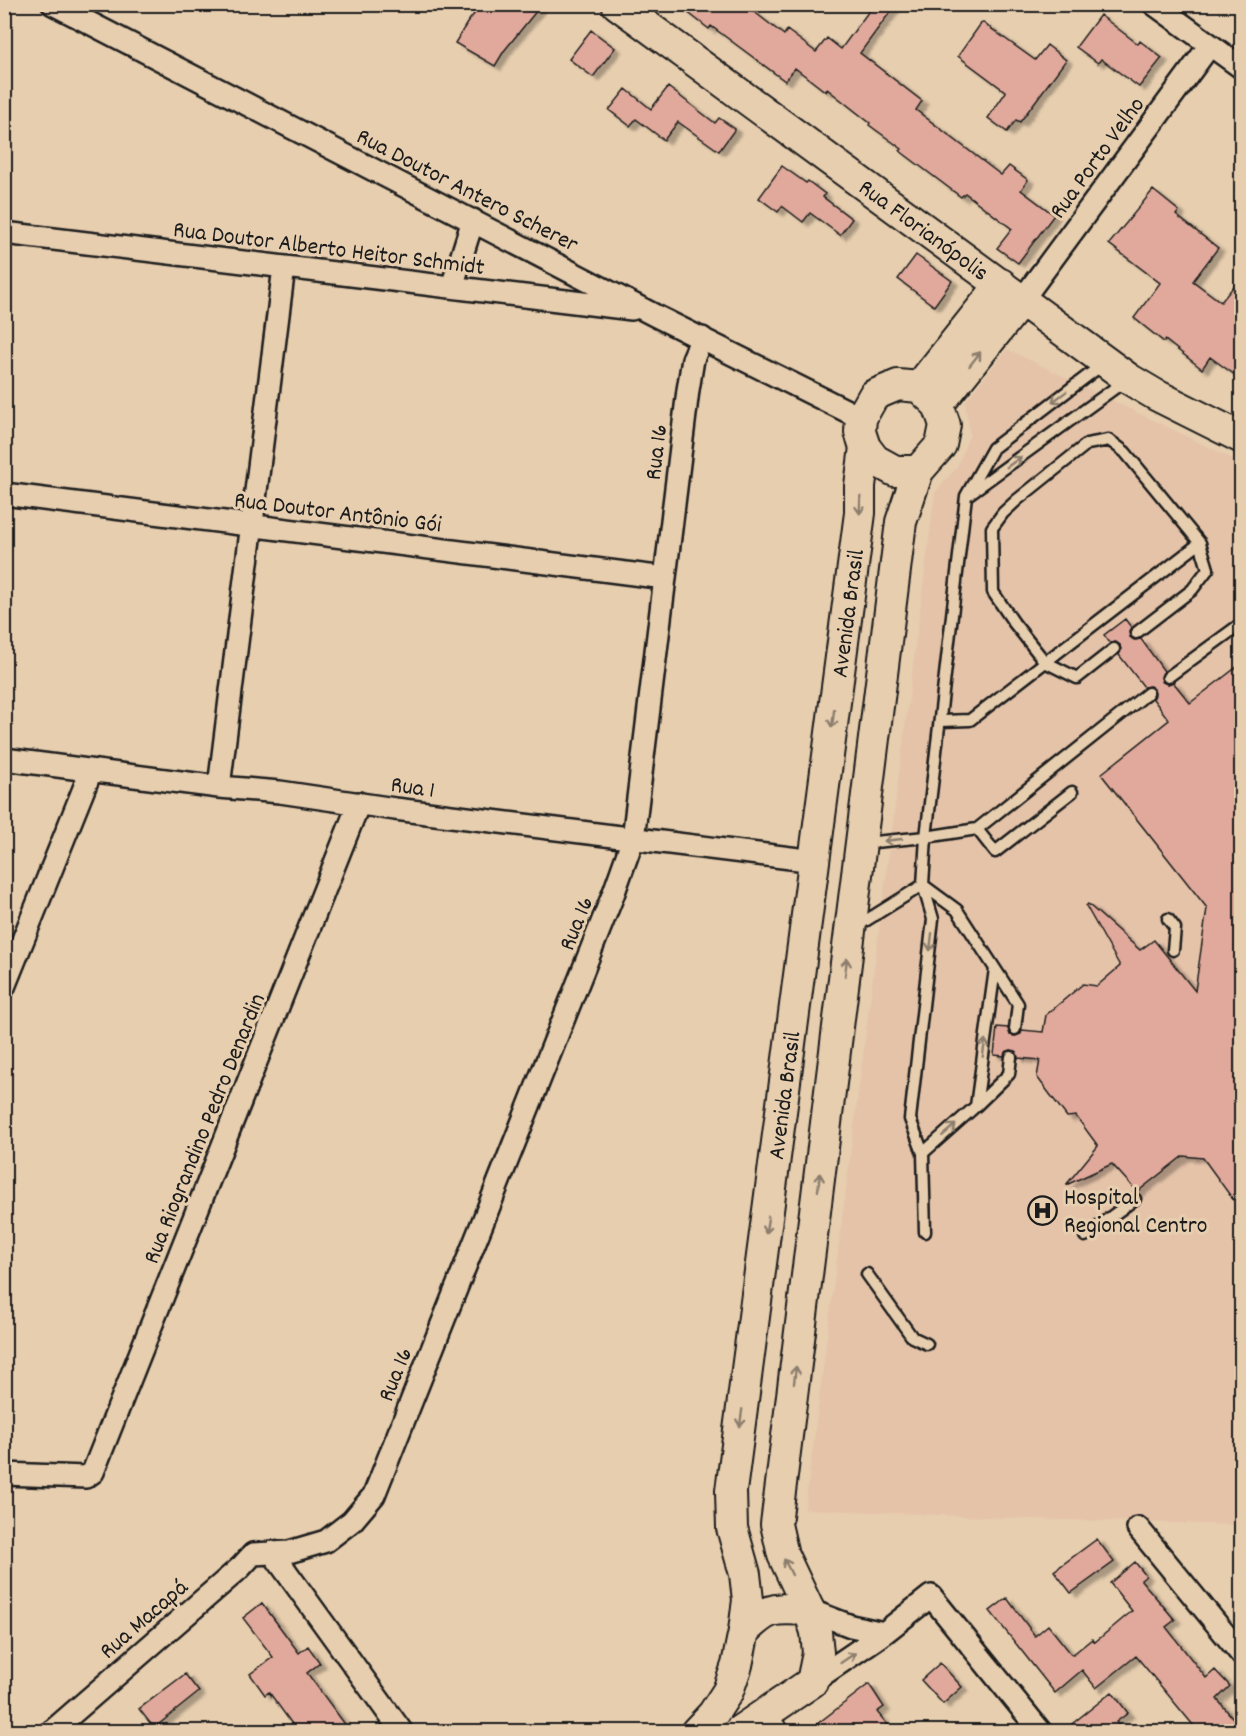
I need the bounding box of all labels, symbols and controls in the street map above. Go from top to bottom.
street label: Rua Porto Velho [1042,91,1154,227]
street label: Rua Doutor Antero Scherer [350,121,584,262]
street label: Rua Florianópolis [850,172,995,291]
street label: Rua Doutor Alberto Heitor Schmidt [171,214,486,286]
one-way arrow [968,351,981,367]
one-way arrow [1052,391,1068,404]
street label: Rua 16 [638,423,678,482]
one-way arrow [1005,456,1021,468]
street label: Rua Doutor Antônio Gói [232,484,443,544]
one-way arrow [854,494,865,514]
street label: Avenida Brasil [824,547,875,680]
one-way arrow [828,709,839,729]
street label: Rua 1 [388,769,437,809]
one-way arrow [884,835,904,846]
street label: Rua 16 [552,892,604,956]
one-way arrow [925,931,936,951]
one-way arrow [841,958,852,978]
street label: Rua Riograndino Pedro Denardin [136,989,276,1269]
street label: Avenida Brasil [761,1029,812,1162]
one-way arrow [979,1039,990,1059]
one-way arrow [941,1123,956,1137]
one-way arrow [814,1172,825,1192]
place label: Hospital Regional Centro [1064,1182,1207,1244]
hospital icon: Hospital Regional Centro [1027,1194,1059,1226]
one-way arrow [761,1215,772,1234]
street label: Rua 16 [371,1343,423,1407]
one-way arrow [790,1366,801,1386]
one-way arrow [735,1408,746,1428]
one-way arrow [782,1559,794,1577]
street label: Rua Macapá [93,1572,197,1669]
one-way arrow [839,1652,856,1664]

